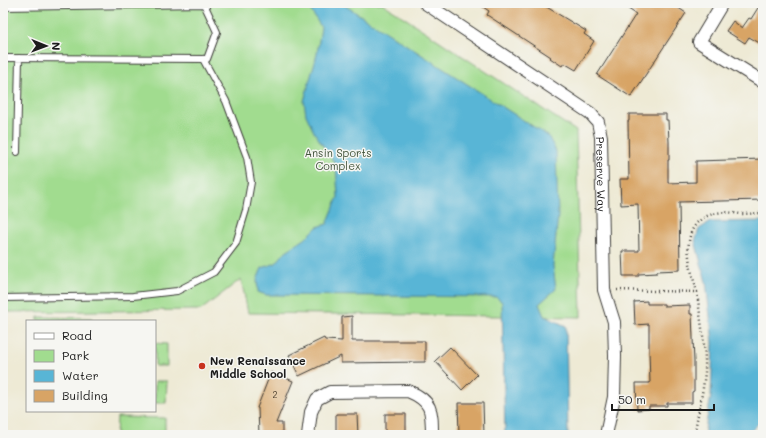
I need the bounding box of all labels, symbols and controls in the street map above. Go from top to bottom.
north arrow [26,26,66,66]
text: N [49,42,64,50]
street label: Preserve Way [593,137,610,212]
park label: Ansin Sports Complex [304,145,372,173]
legend [26,320,156,412]
text: Road [62,327,92,343]
text: Park [62,347,89,363]
place label: New Renaissance Middle School [210,353,306,381]
marker: New Renaissance Middle School [197,361,207,371]
text: Water [62,367,99,383]
scale bar [612,386,714,412]
text: Building [62,387,108,403]
house number: 2 [272,389,278,400]
text: 50 m [618,391,646,407]

